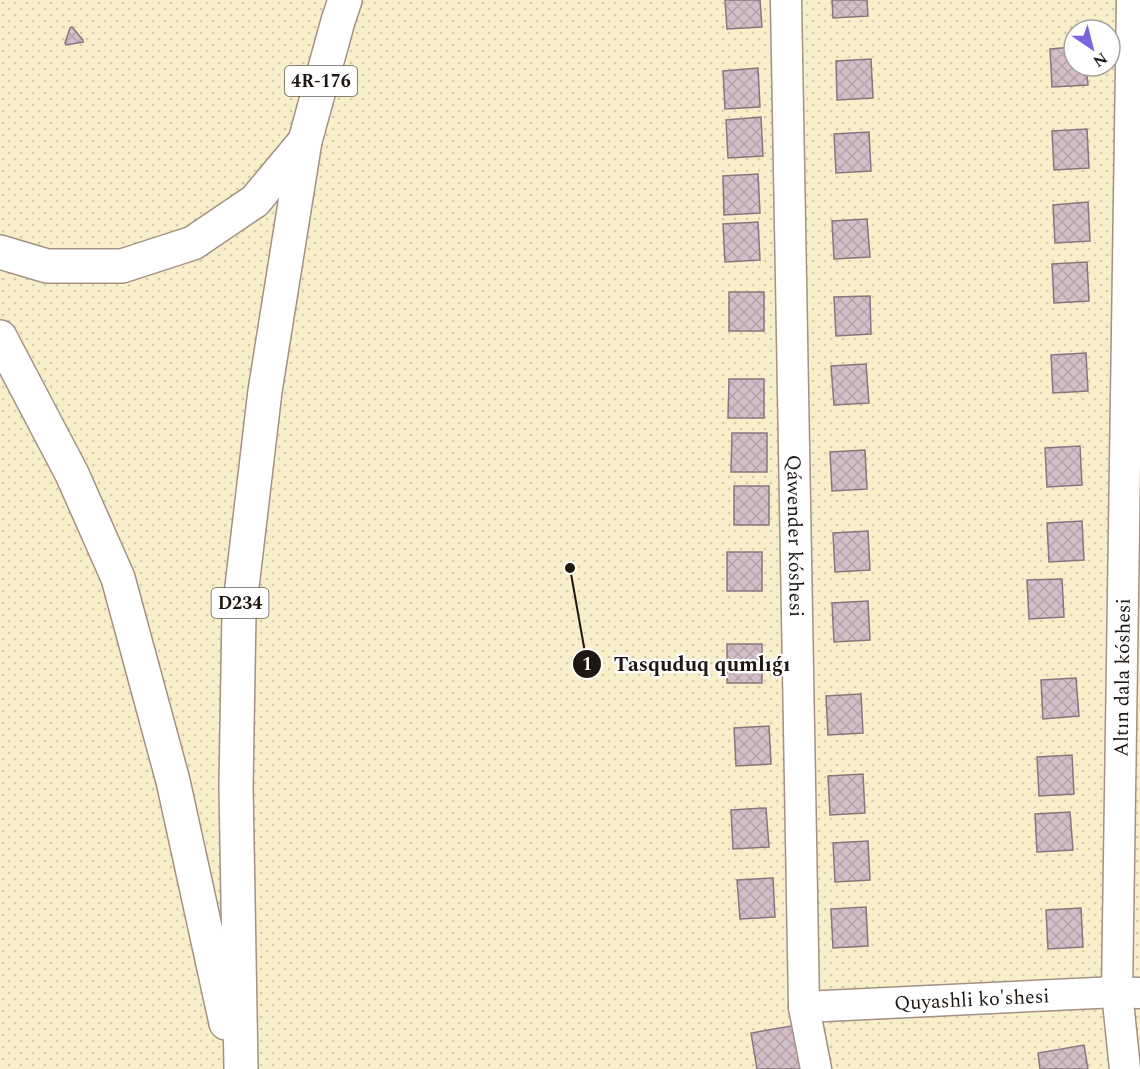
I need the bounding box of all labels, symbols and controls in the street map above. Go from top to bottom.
north arrow [1062,18,1122,78]
text: N [1088,46,1112,73]
road number: 4R-176 [285,66,357,96]
street label: Qáwender kóshesi [778,454,811,617]
road number: D234 [212,588,268,618]
street label: Altın dala kóshesi [1107,598,1139,757]
callout: Tasquduq qumlıǵı [572,645,802,684]
text: Tasquduq qumlıǵı [614,649,790,681]
text: 1 [582,651,592,678]
street label: Quyashli ko'shesi [893,981,1050,1019]

